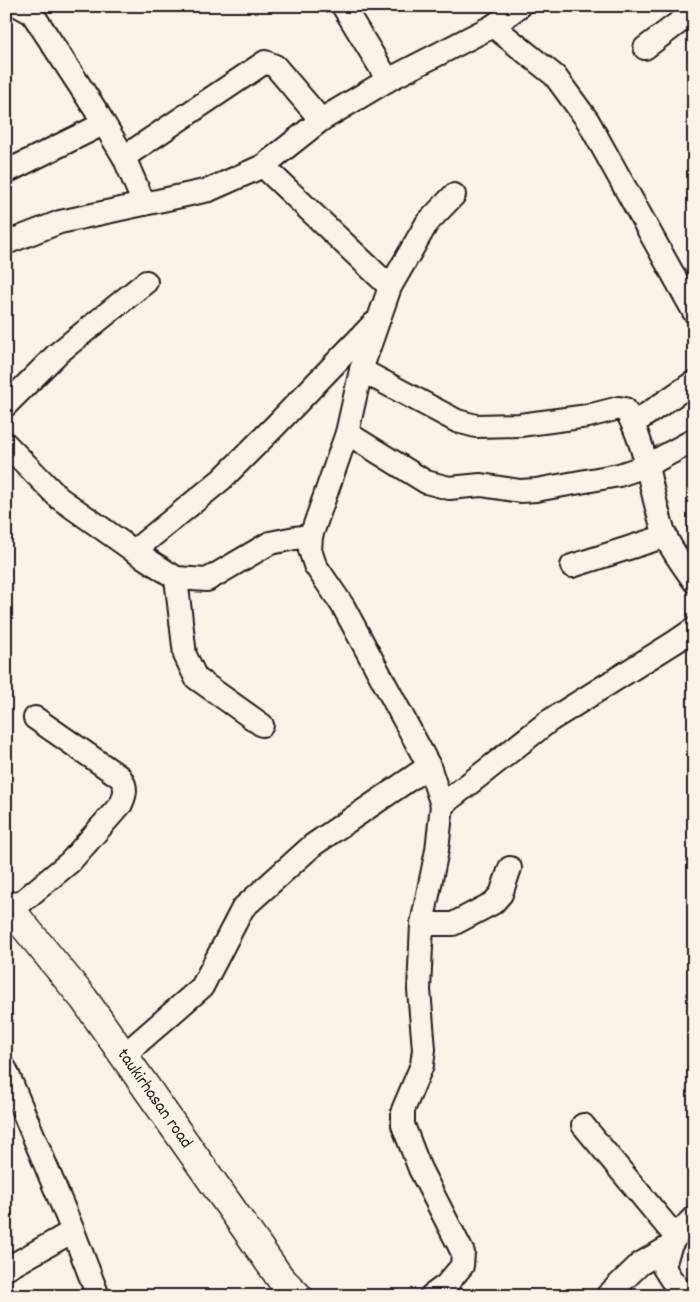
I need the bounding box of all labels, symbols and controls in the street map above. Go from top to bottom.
street label: taukirhasan road [110,1044,198,1154]

